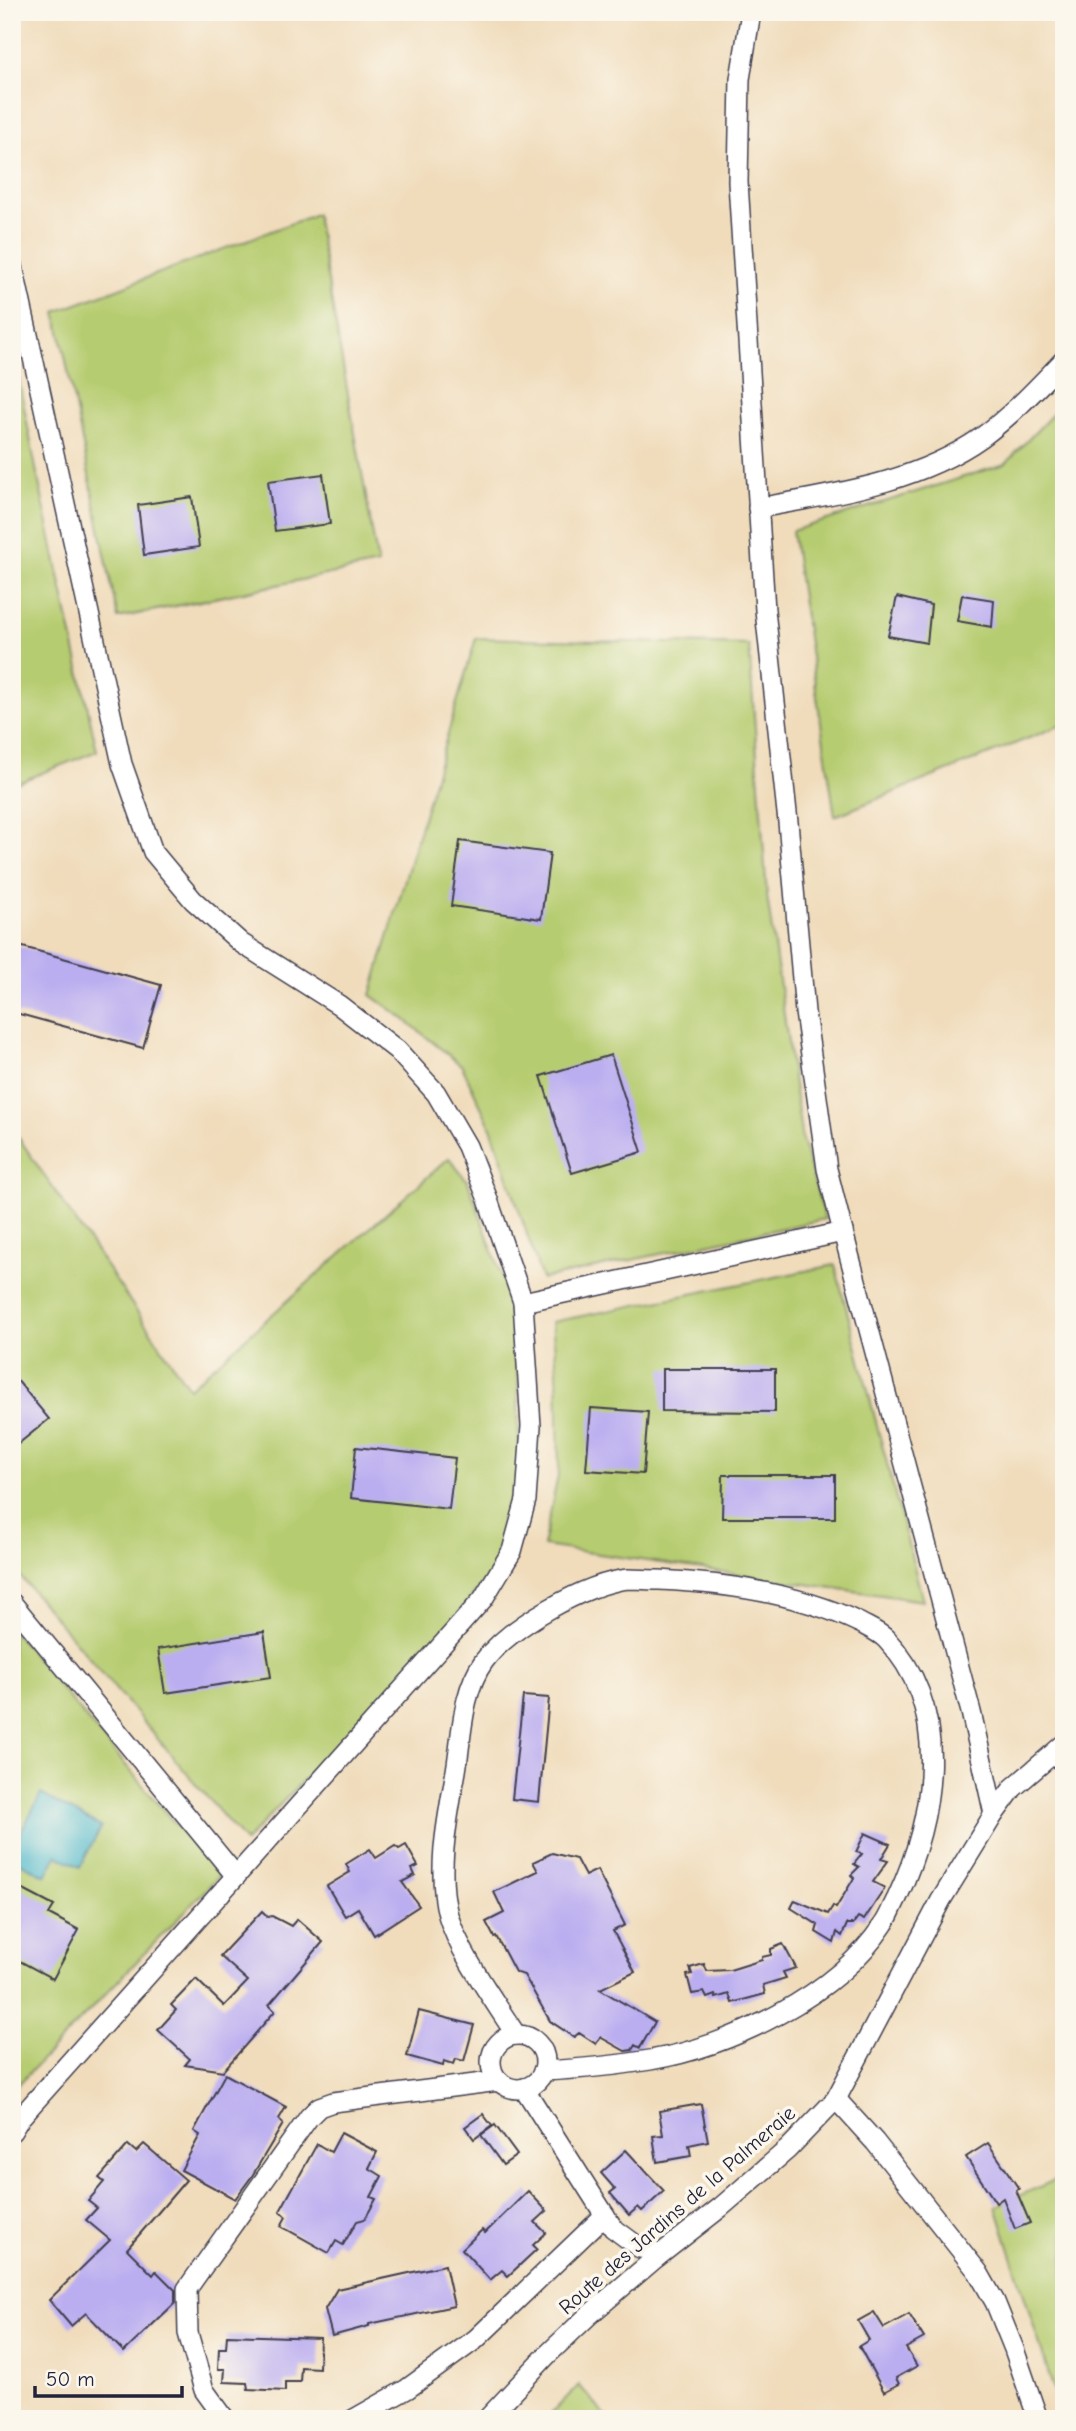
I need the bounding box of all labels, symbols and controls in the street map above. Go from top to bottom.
street label: Route des Jardins de la Palmeraie [554,2101,800,2319]
scale bar [35,2354,182,2398]
text: 50 m [46,2367,95,2391]

